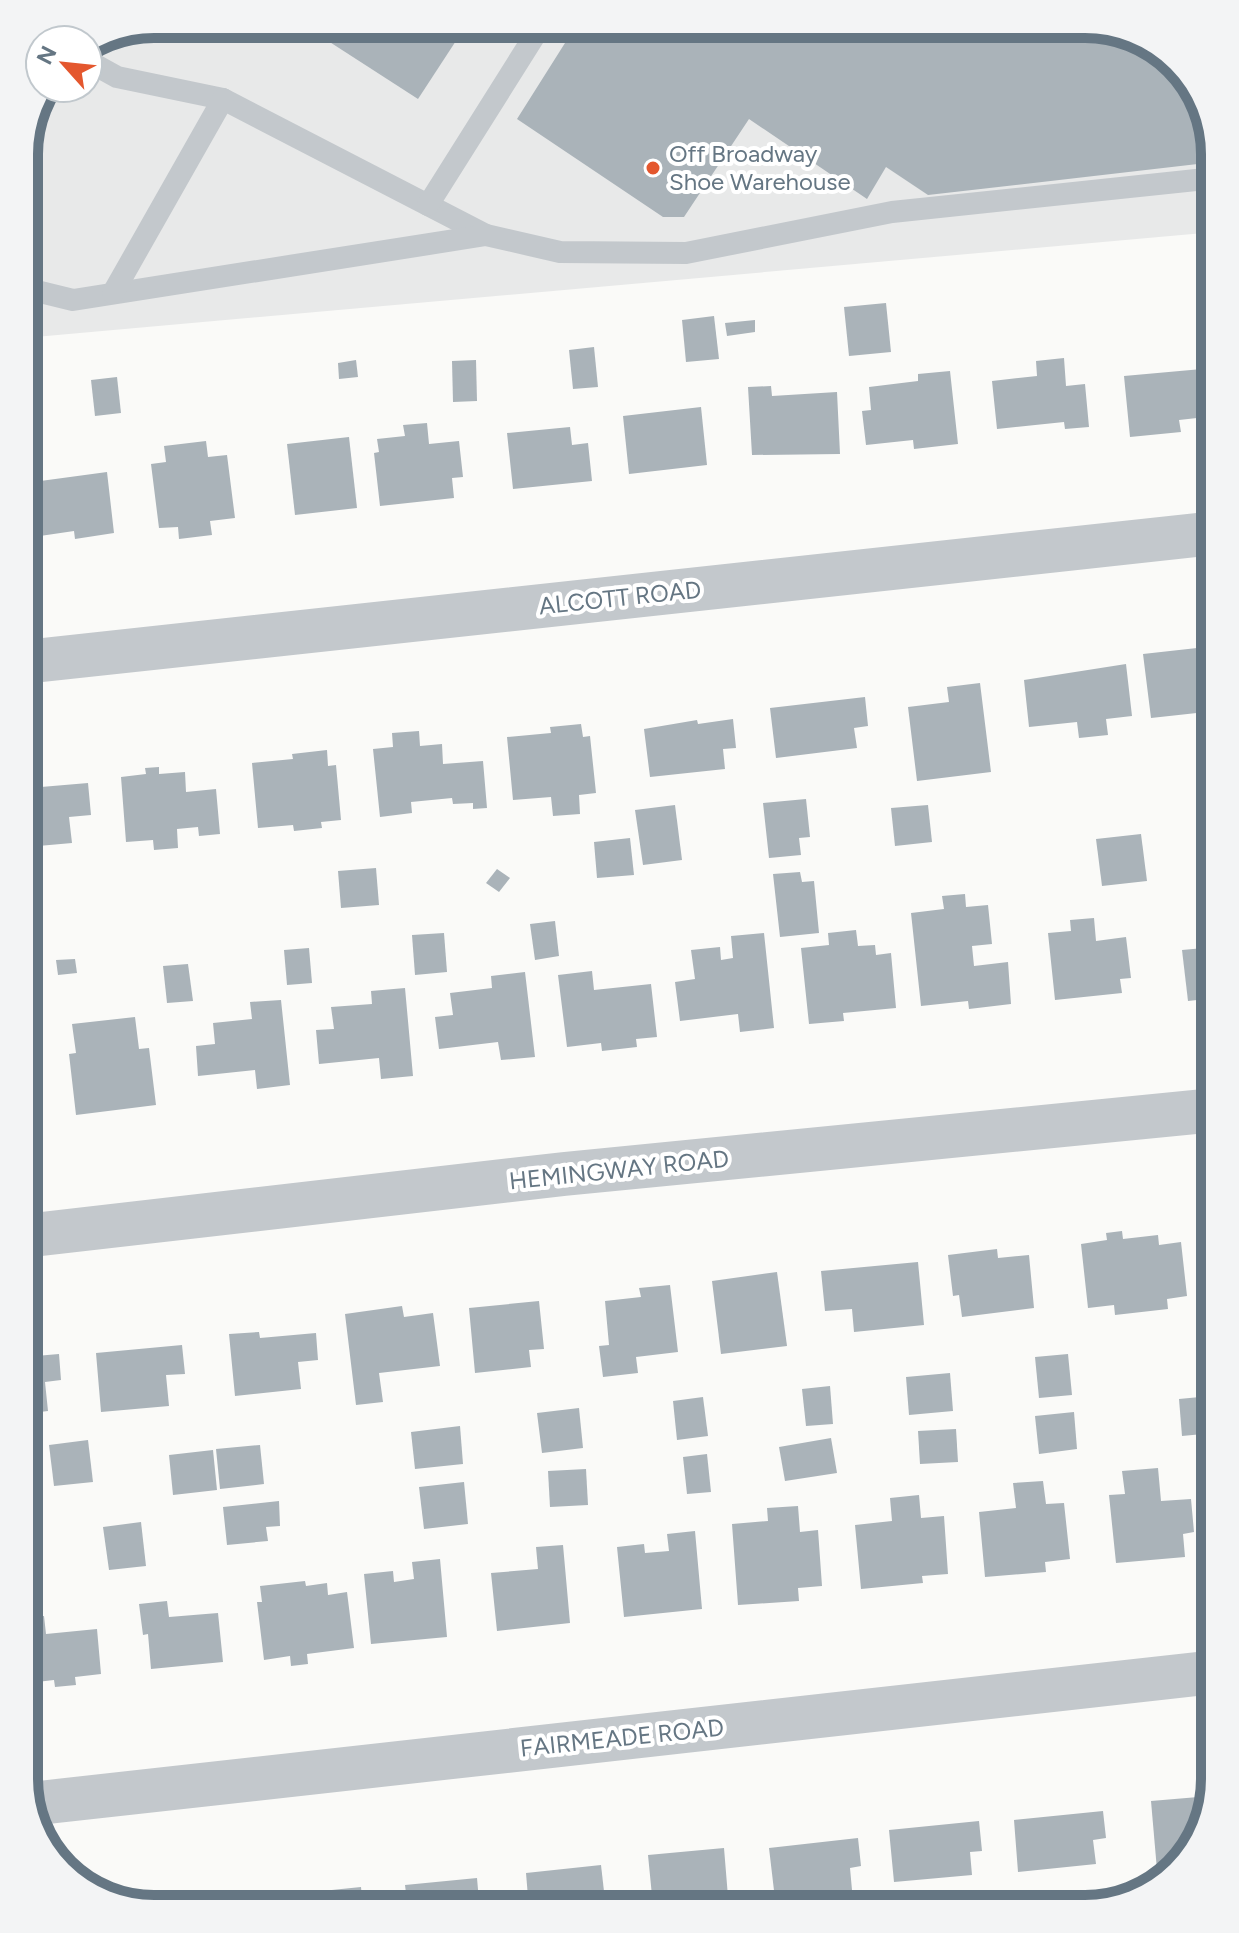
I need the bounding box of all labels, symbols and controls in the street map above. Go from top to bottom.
north arrow [24,24,104,104]
text: N [31,41,63,69]
place label: Off Broadway Shoe Warehouse [669,139,851,196]
marker: Off Broadway Shoe Warehouse [644,159,662,177]
street label: ALCOTT ROAD [537,575,703,620]
street label: HEMINGWAY ROAD [508,1144,730,1195]
street label: FAIRMEADE ROAD [519,1712,725,1763]

